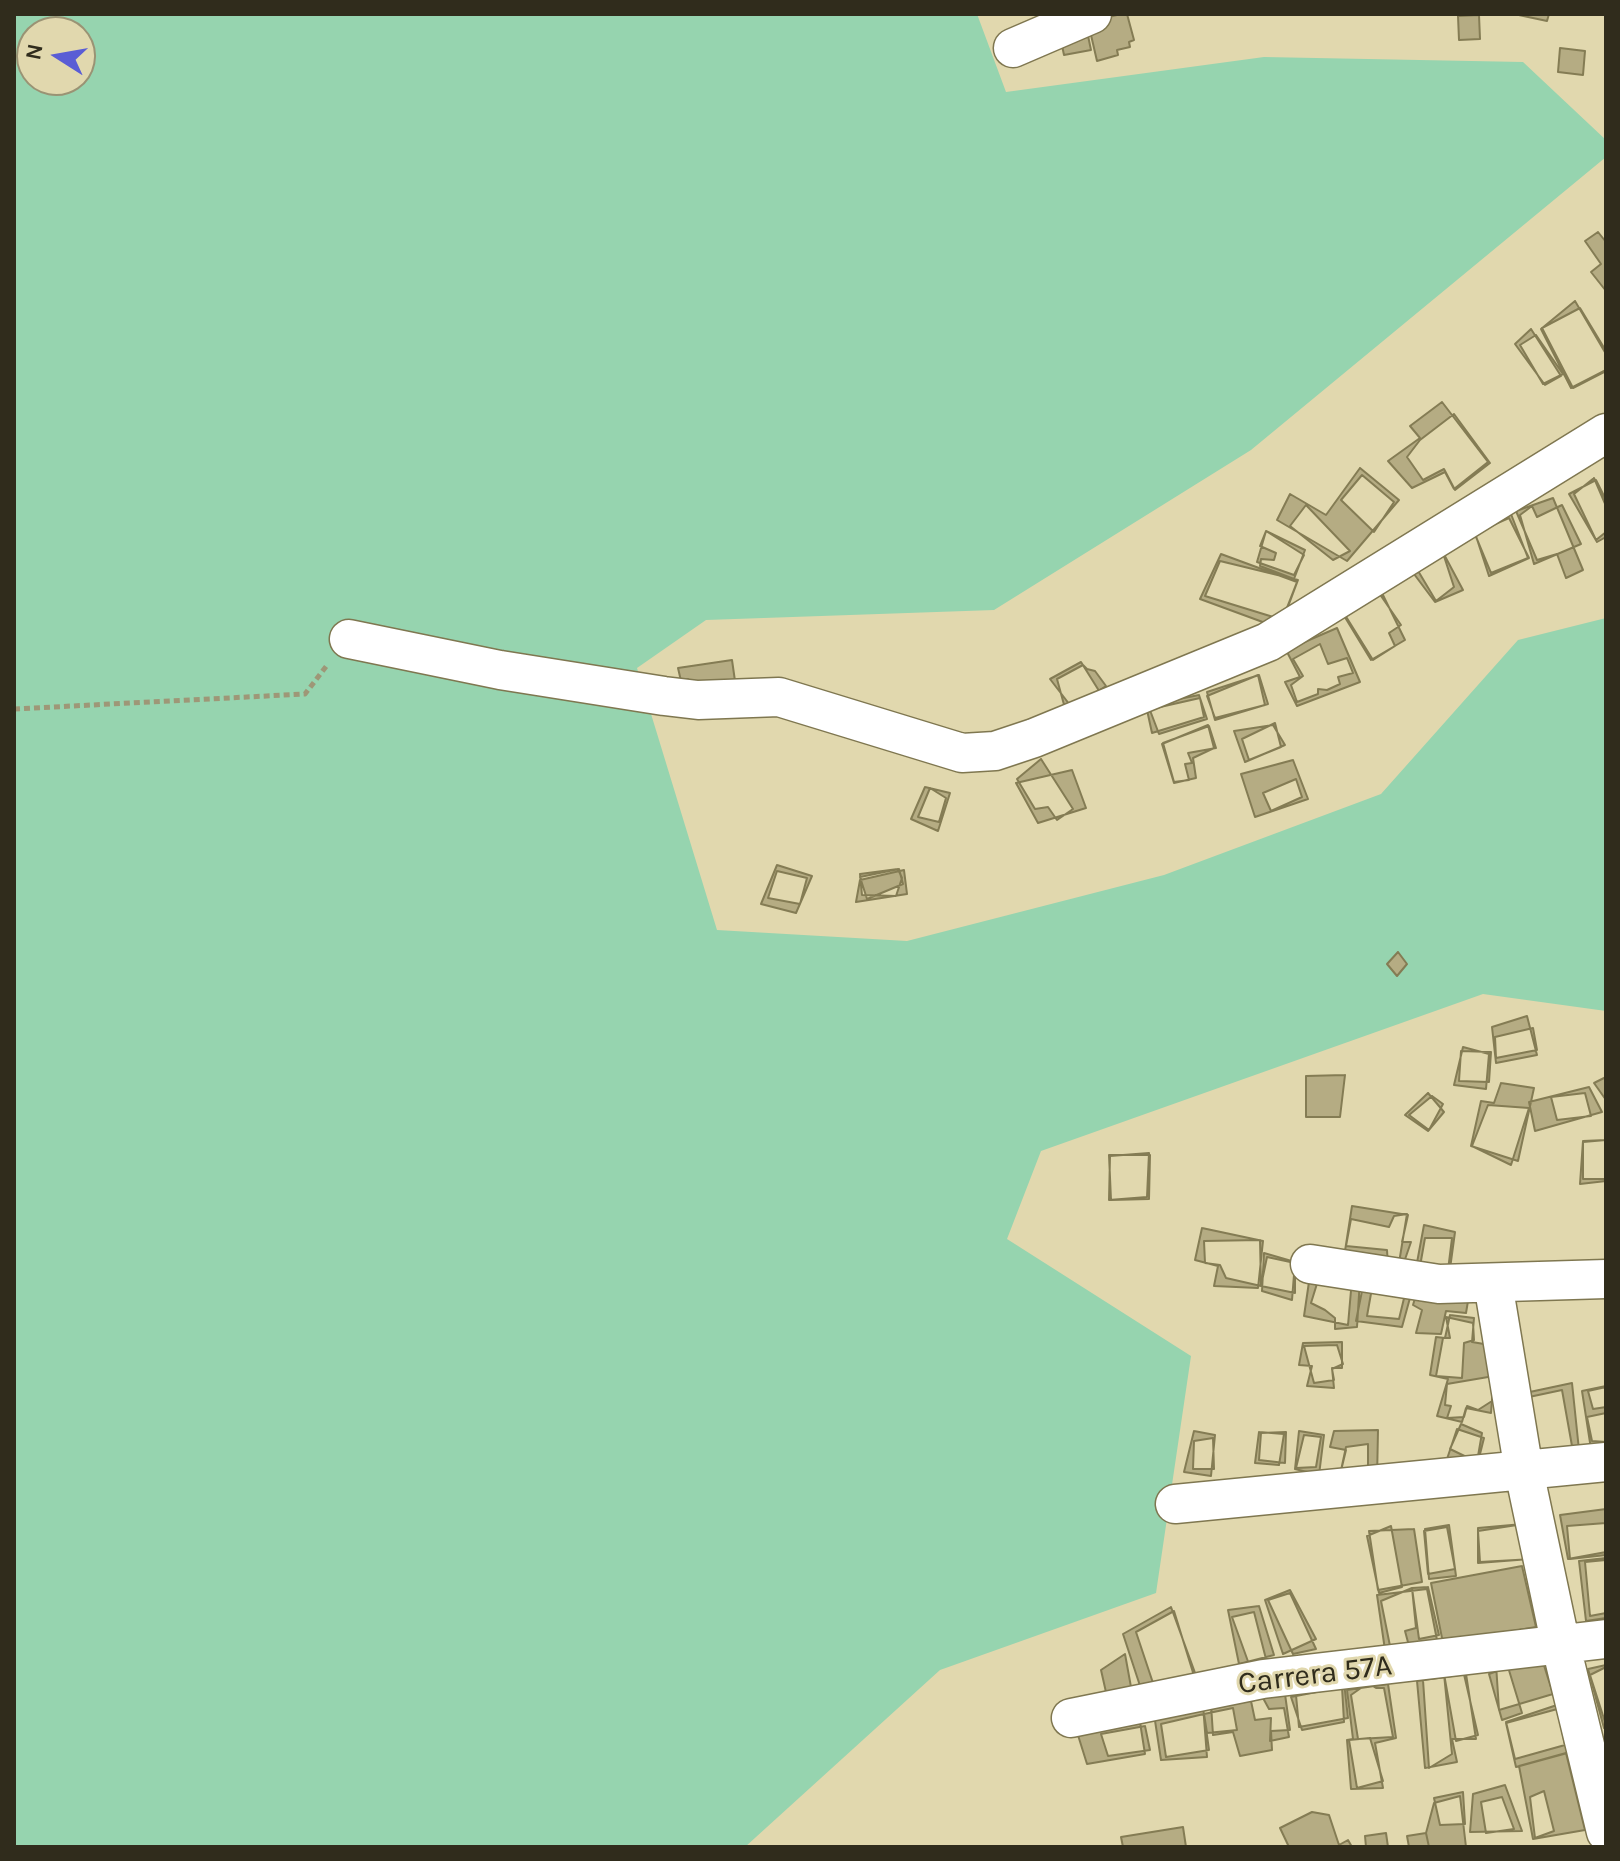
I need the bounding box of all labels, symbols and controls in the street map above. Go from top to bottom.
north arrow [16,16,96,96]
text: N [20,42,49,62]
street label: Carrera 57A [1236,1648,1394,1702]

